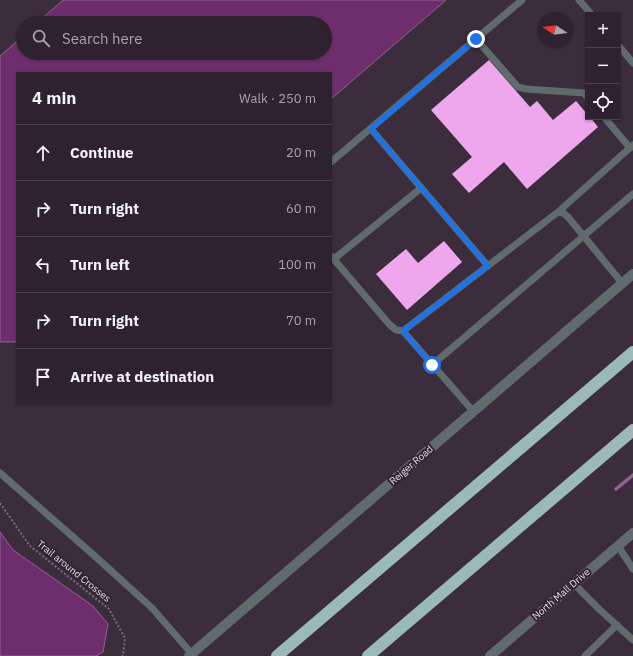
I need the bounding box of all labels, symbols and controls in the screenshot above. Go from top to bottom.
north arrow [537,12,573,48]
map controls [585,12,621,120]
button: + [585,12,621,48]
search box [16,16,332,60]
icon: search [30,27,52,49]
text: Search here [62,29,142,48]
route end [467,30,485,48]
button: − [585,48,621,84]
button: locate [585,84,621,120]
text: 4 min [32,87,76,109]
text: Walk · 250 m [239,90,316,107]
icon: ahead [32,142,54,164]
text: Continue [70,143,134,162]
text: 20 m [286,144,316,161]
icon: right [32,198,54,220]
text: Turn right [70,199,139,218]
text: 60 m [286,200,316,217]
icon: left [32,254,54,276]
text: Turn left [70,255,130,274]
text: 100 m [278,256,316,273]
icon: right [32,310,54,332]
text: Turn right [70,311,139,330]
text: 70 m [286,312,316,329]
route start [423,356,441,374]
icon: arrive [32,366,54,388]
text: Arrive at destination [70,367,214,386]
street label: Reiger Road [386,442,436,488]
street label: Trail around Crosses [34,537,114,605]
street label: North Mall Drive [529,565,593,623]

